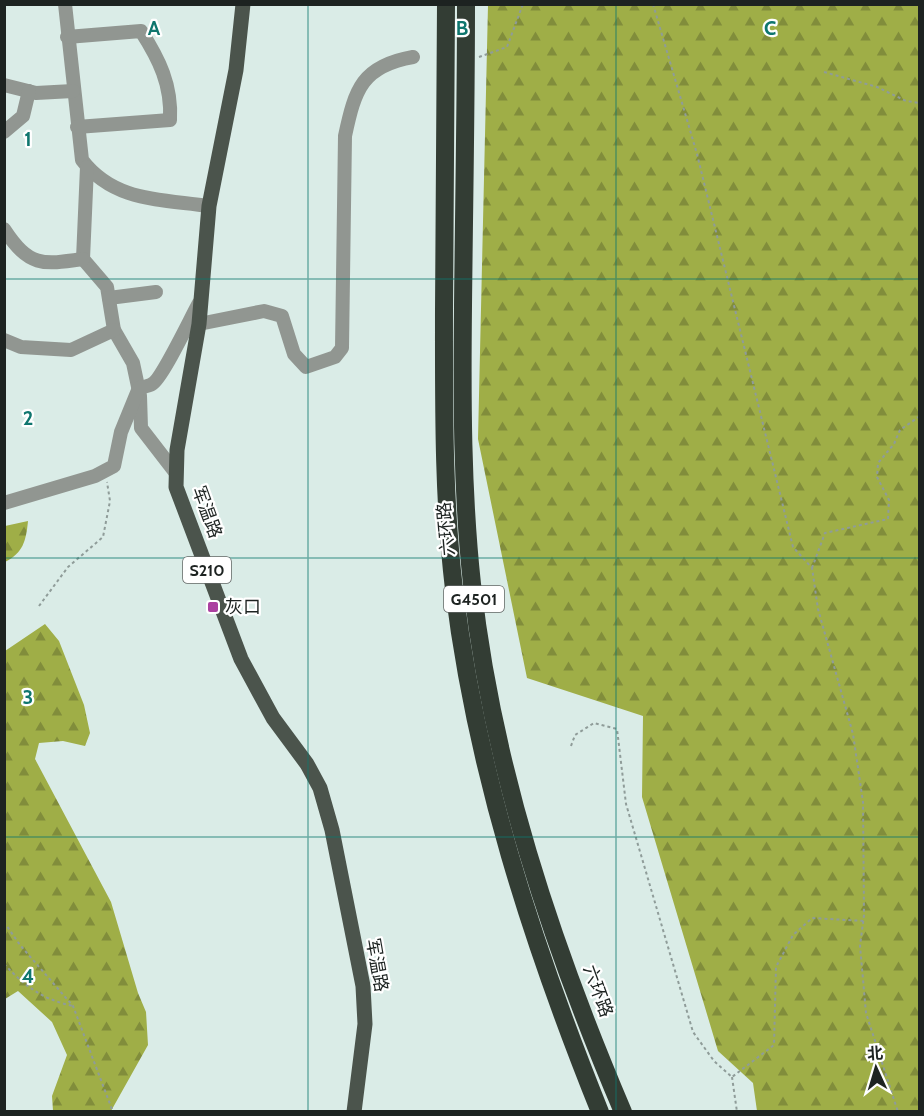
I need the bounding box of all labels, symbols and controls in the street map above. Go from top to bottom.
text: A [148,16,161,40]
text: B [456,16,468,40]
text: C [764,16,776,40]
text: 1 [24,127,32,151]
text: 2 [23,406,33,430]
street label: 军温路 [187,483,227,541]
street label: 六环路 [433,501,459,557]
road number: S210 [183,557,231,583]
road number: G4501 [444,586,504,612]
place label: 灰口 [225,596,261,618]
marker: 灰口 [206,600,220,614]
text: 3 [23,685,33,709]
street label: 军温路 [361,937,393,993]
street label: 六环路 [578,962,618,1020]
text: 4 [22,964,34,988]
north arrow [846,1038,906,1098]
text: 北 [866,1043,884,1064]

